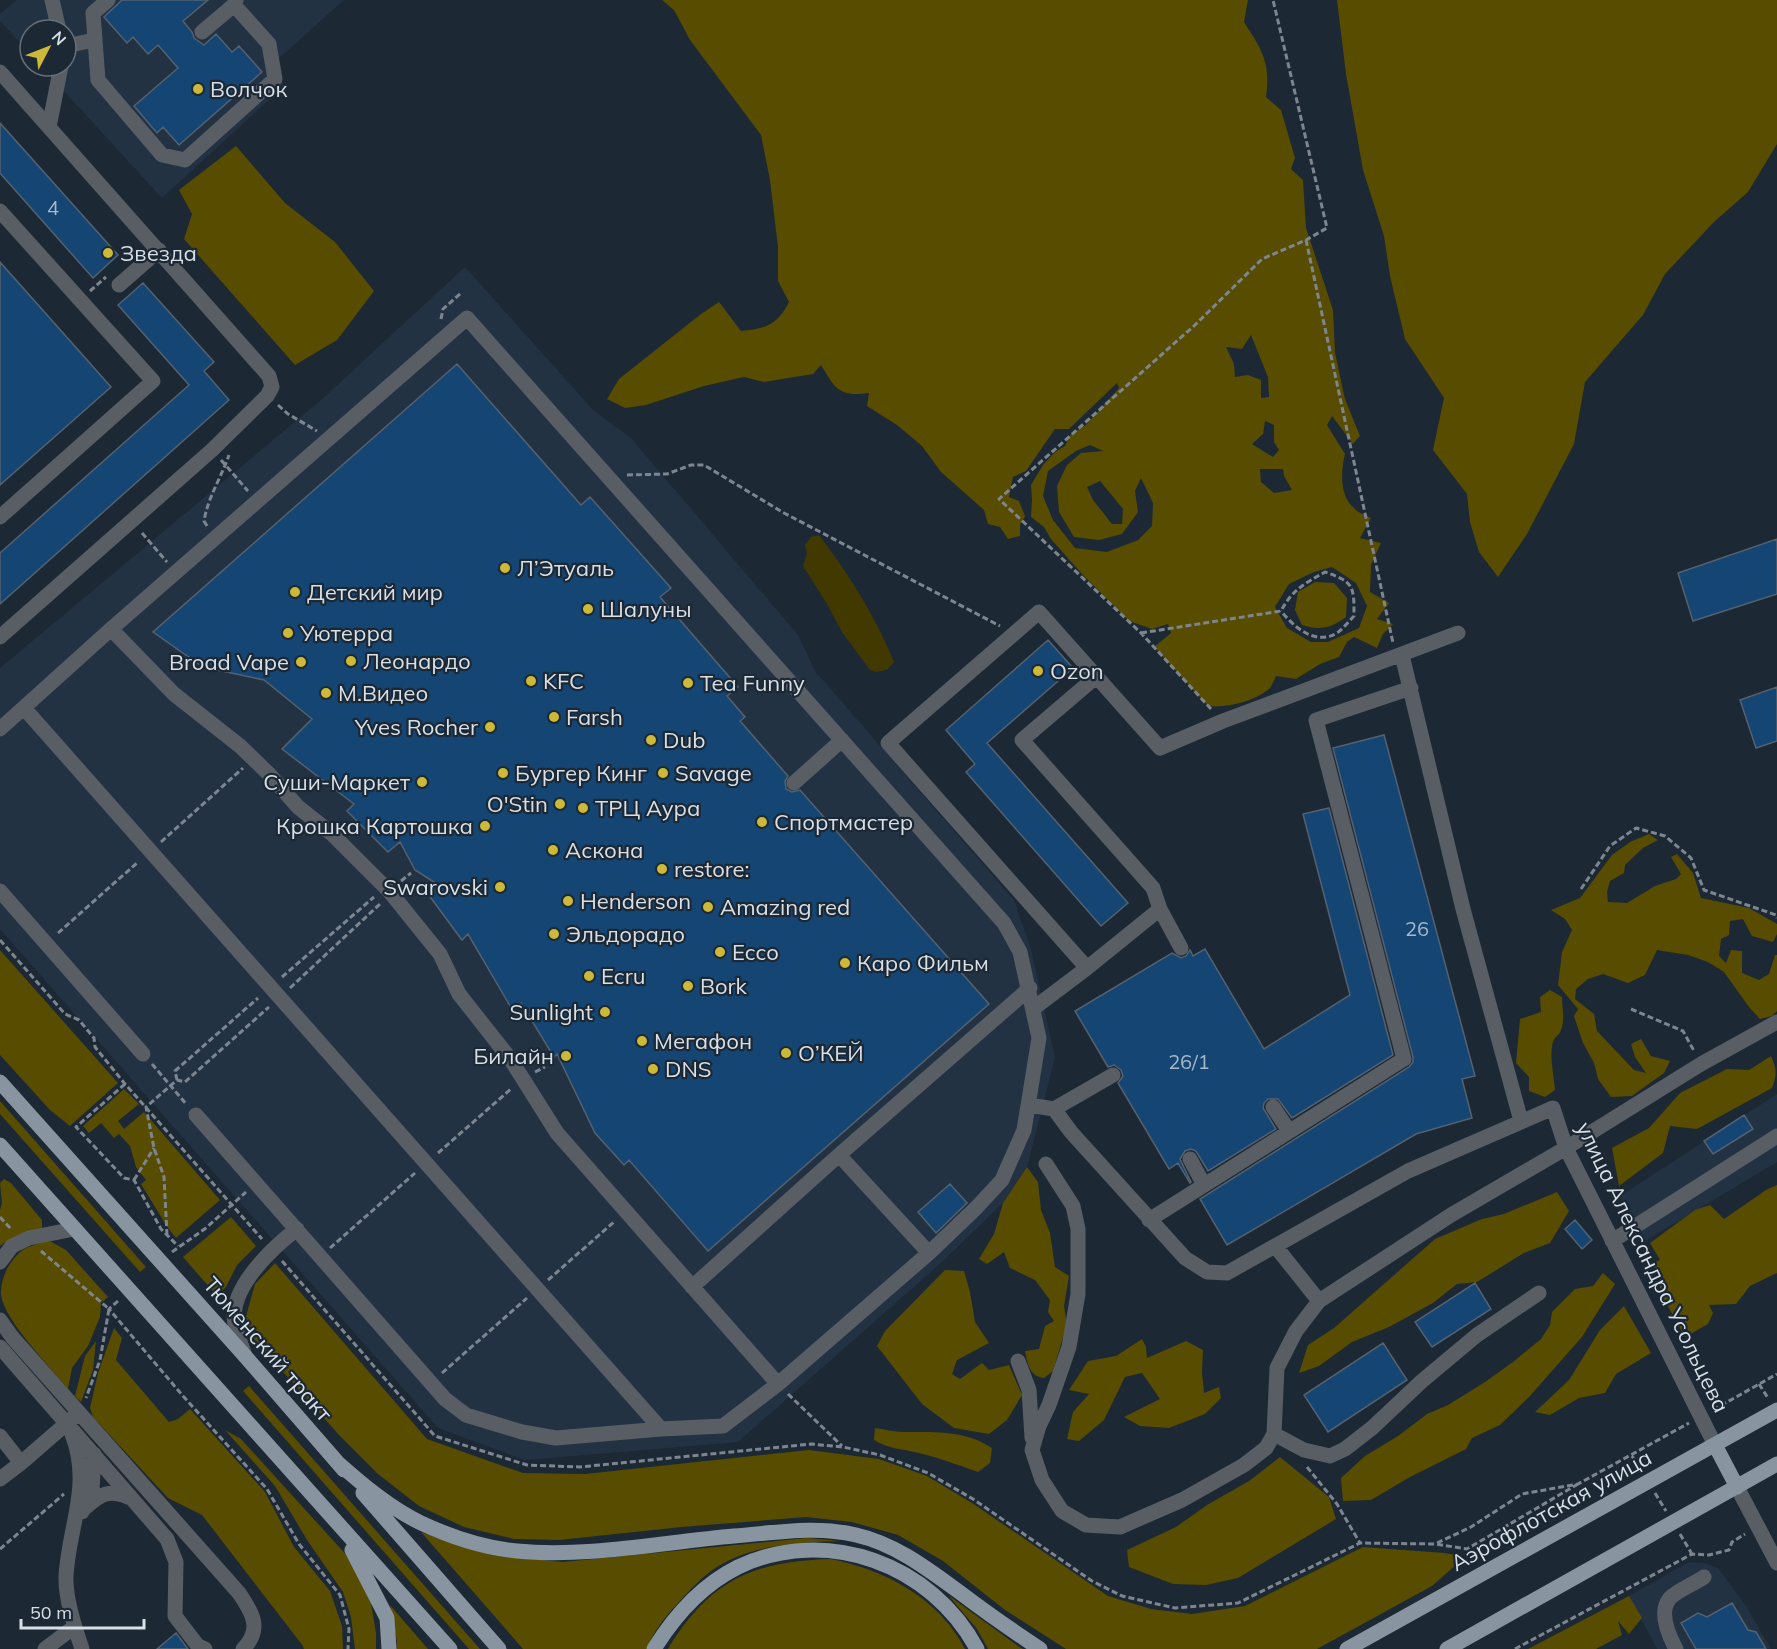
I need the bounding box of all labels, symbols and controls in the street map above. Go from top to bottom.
north arrow [18,18,78,78]
text: N [48,27,71,49]
place label: Волчок [210,75,288,103]
marker: Волчок [191,82,205,96]
house number: 4 [47,195,59,220]
place label: Звезда [120,239,197,267]
marker: Звезда [101,246,115,260]
place label: Л’Этуаль [517,554,614,582]
marker: Л’Этуаль [498,561,512,575]
place label: Детский мир [307,578,443,606]
marker: Детский мир [288,585,302,599]
place label: Шалуны [600,595,692,623]
marker: Шалуны [581,602,595,616]
place label: Уютерра [299,619,393,647]
marker: Уютерра [281,626,295,640]
place label: Леонардо [363,647,471,675]
place label: Broad Vape [169,648,289,676]
marker: Леонардо [344,654,358,668]
marker: Broad Vape [294,655,308,669]
place label: Ozon [1050,657,1104,685]
marker: Ozon [1031,664,1045,678]
place label: KFC [543,667,584,695]
place label: Tea Funny [700,669,805,697]
marker: KFC [524,674,538,688]
marker: Tea Funny [681,676,695,690]
place label: М.Видео [338,679,428,707]
marker: М.Видео [319,686,333,700]
place label: Farsh [566,703,623,731]
marker: Farsh [547,710,561,724]
place label: Yves Rocher [354,713,478,741]
marker: Yves Rocher [483,720,497,734]
place label: Dub [663,726,705,754]
marker: Dub [644,733,658,747]
place label: Бургер Кинг [515,759,647,787]
place label: Savage [675,759,752,787]
marker: Бургер Кинг [496,766,510,780]
marker: Savage [656,766,670,780]
place label: Суши-Маркет [263,768,410,796]
marker: Суши-Маркет [415,775,429,789]
place label: O'Stin [487,790,548,818]
place label: ТРЦ Аура [595,794,700,822]
marker: O'Stin [553,797,567,811]
marker: ТРЦ Аура [576,801,590,815]
place label: Спортмастер [774,808,913,836]
place label: Крошка Картошка [276,812,473,840]
marker: Спортмастер [755,815,769,829]
marker: Крошка Картошка [478,819,492,833]
place label: Аскона [565,836,643,864]
marker: Аскона [546,843,560,857]
place label: restore: [674,855,750,883]
marker: restore: [655,862,669,876]
place label: Swarovski [383,873,488,901]
marker: Swarovski [493,880,507,894]
place label: Henderson [580,887,691,915]
place label: Amazing red [720,893,850,921]
marker: Henderson [561,894,575,908]
marker: Amazing red [701,900,715,914]
house number: 26 [1405,916,1429,941]
place label: Эльдорадо [566,920,685,948]
marker: Эльдорадо [547,927,561,941]
place label: Ecco [732,938,779,966]
marker: Ecco [713,945,727,959]
place label: Каро Фильм [857,949,989,977]
marker: Каро Фильм [838,956,852,970]
place label: Ecru [601,962,645,990]
marker: Ecru [582,969,596,983]
place label: Bork [700,972,748,1000]
marker: Bork [681,979,695,993]
place label: Sunlight [509,998,593,1026]
marker: Sunlight [598,1005,612,1019]
place label: Мегафон [654,1027,752,1055]
marker: Мегафон [635,1034,649,1048]
place label: О’КЕЙ [798,1039,864,1067]
place label: Билайн [473,1042,554,1070]
marker: О’КЕЙ [779,1046,793,1060]
marker: Билайн [559,1049,573,1063]
house number: 26/1 [1168,1049,1210,1074]
place label: DNS [665,1055,712,1083]
marker: DNS [646,1062,660,1076]
street label: улица Александра Усольцева [1570,1117,1736,1417]
street label: Тюменский тракт [198,1271,338,1427]
street label: Аэрофлотская улица [1445,1443,1657,1577]
scale bar [21,1592,144,1630]
text: 50 m [30,1601,72,1624]

